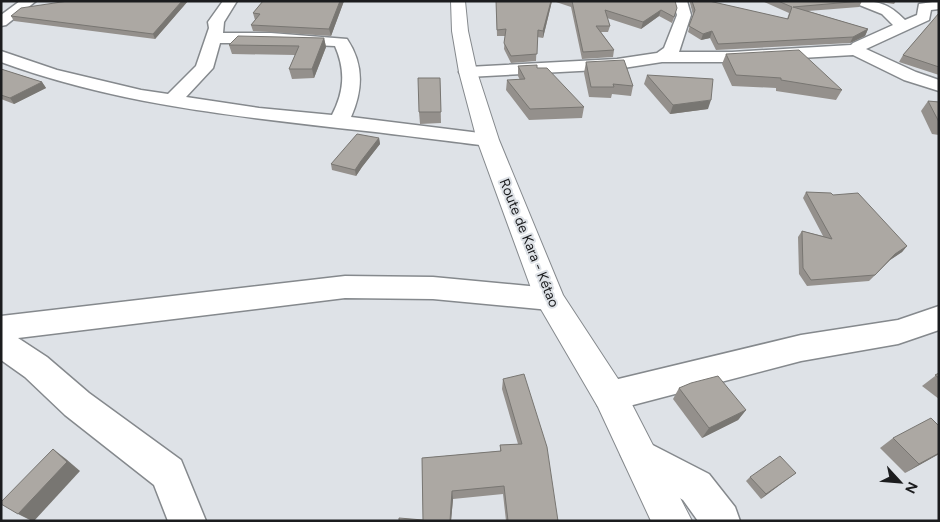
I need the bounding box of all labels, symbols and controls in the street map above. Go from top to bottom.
street label: Route de Kara - Kétao [495,176,563,310]
north arrow [875,457,925,507]
text: N [901,479,921,496]

